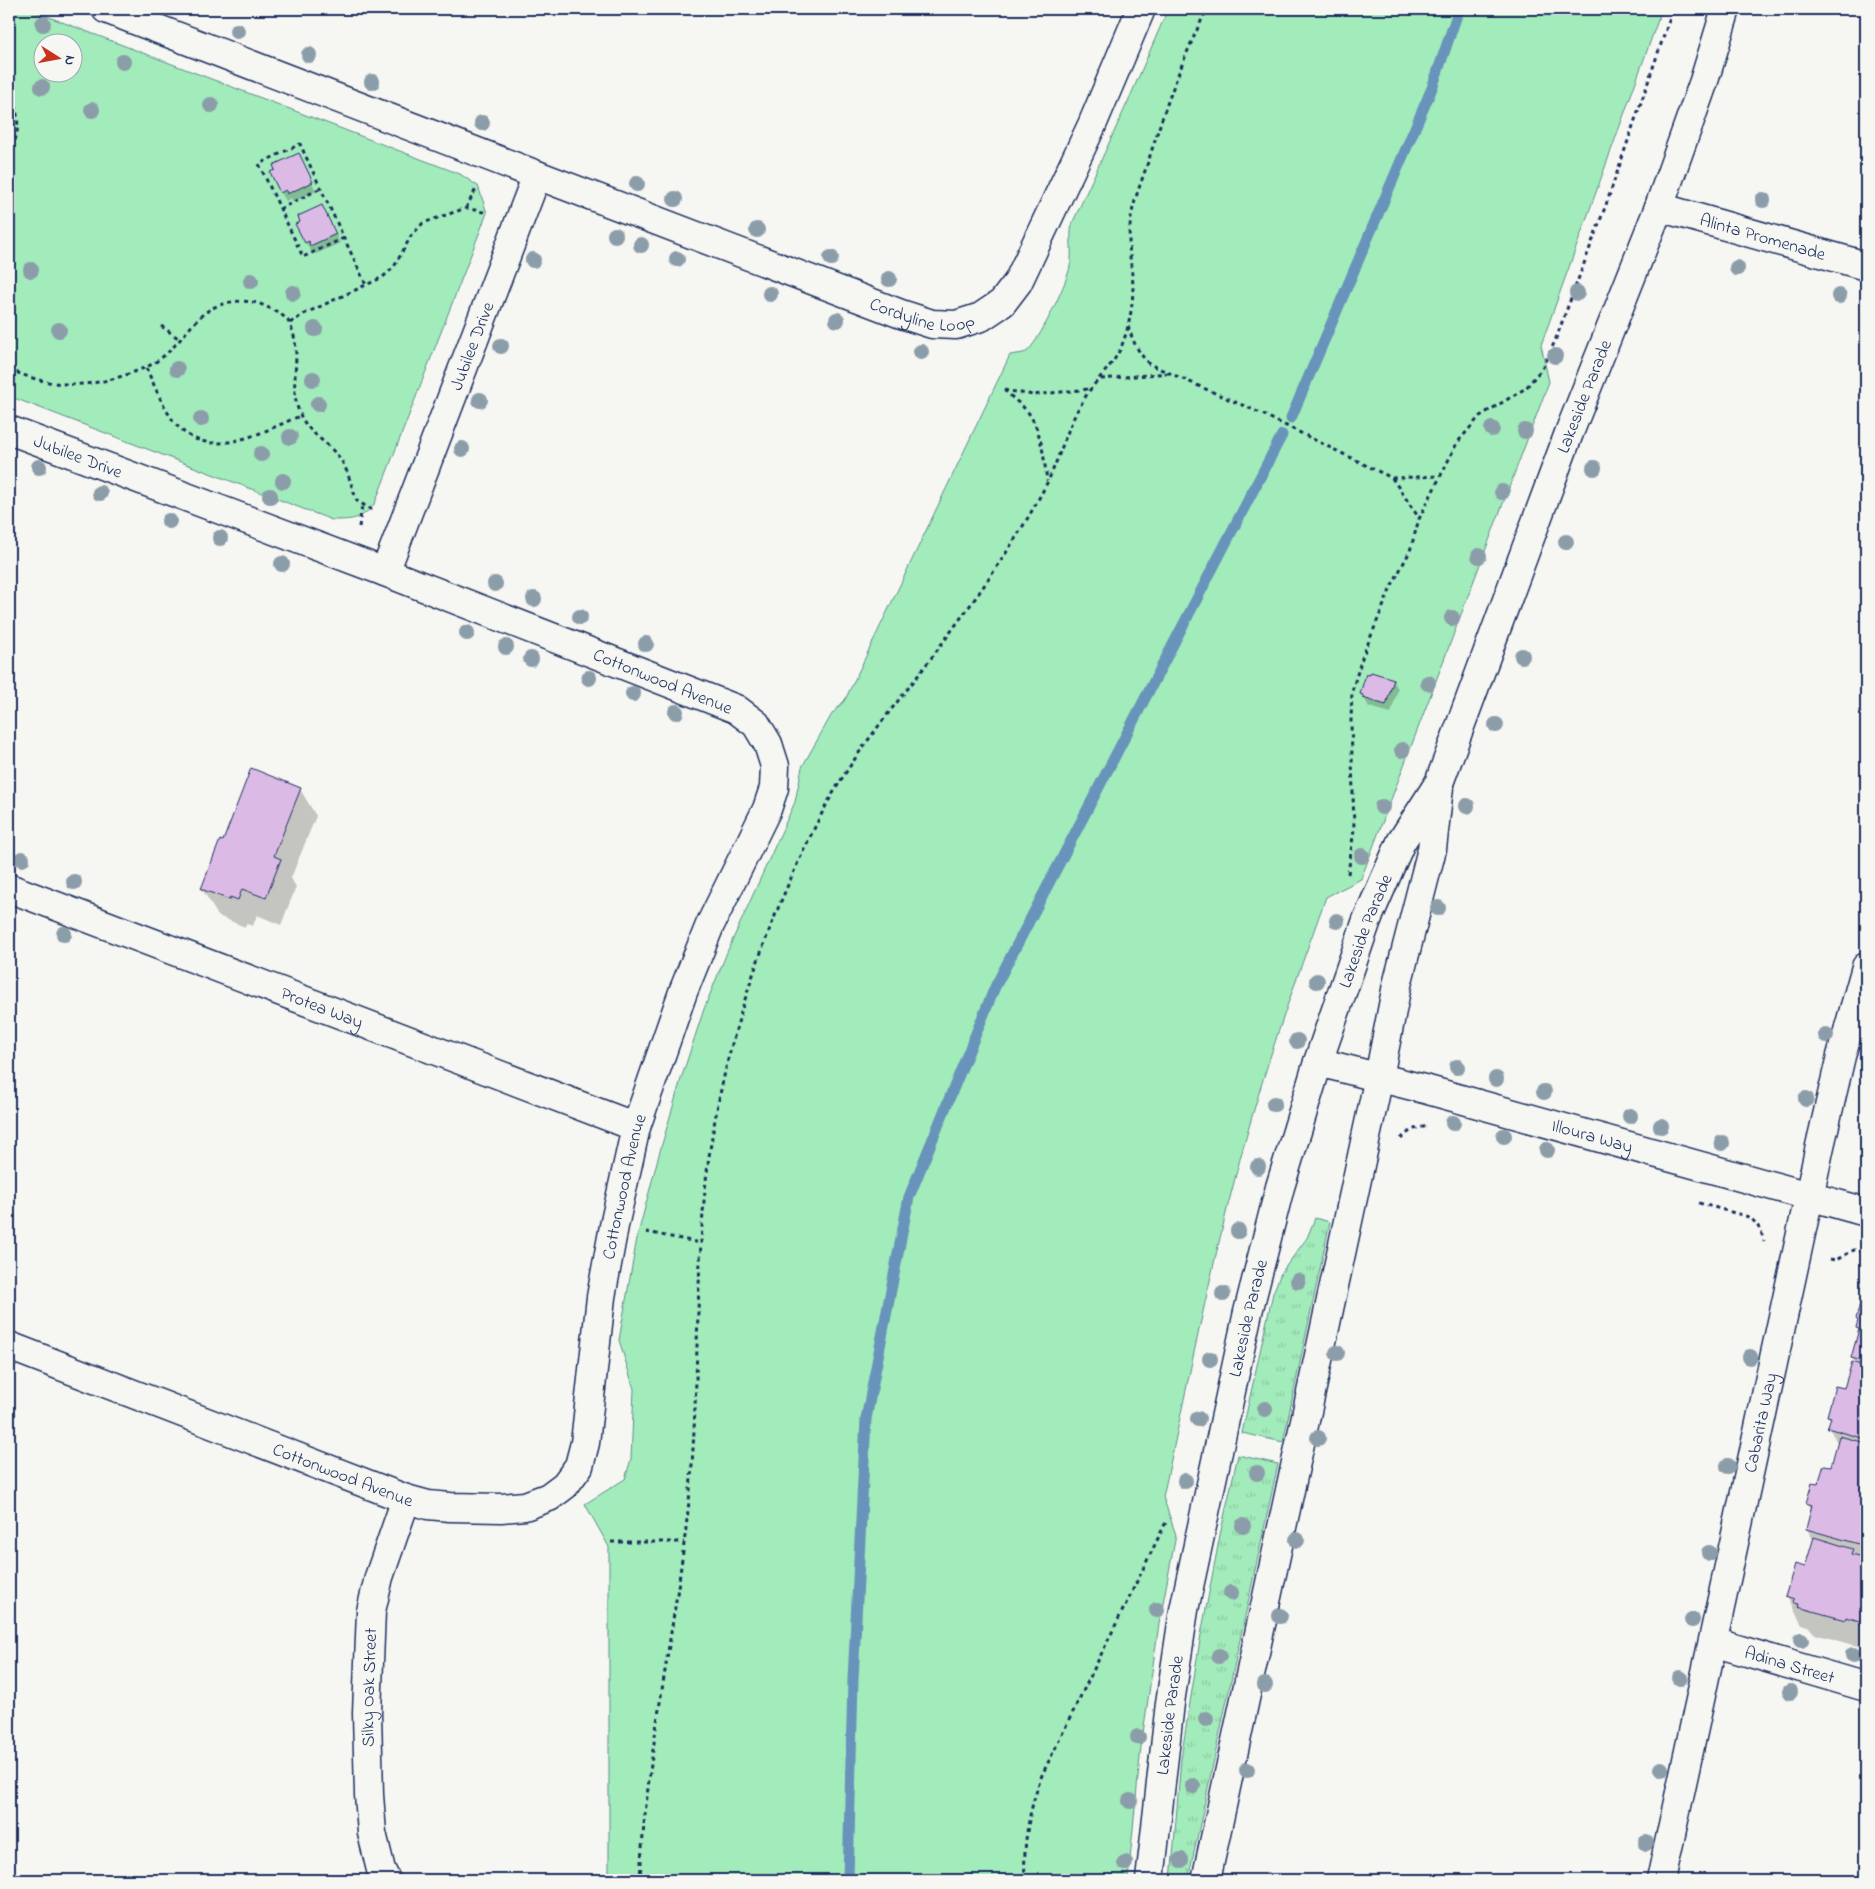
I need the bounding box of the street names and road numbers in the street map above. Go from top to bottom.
street label: Alinta Promenade [1696,208,1829,269]
street label: Cordyline Loop [865,292,979,340]
street label: Jubilee Drive [445,298,503,395]
street label: Lakeside Parade [1552,336,1620,457]
street label: Jubilee Drive [29,429,127,487]
street label: Cottonwood Avenue [589,643,737,723]
street label: Lakeside Parade [1333,870,1401,992]
street label: Protea Way [276,982,366,1037]
street label: Cottonwood Avenue [597,1110,655,1262]
street label: Illoura Way [1548,1114,1635,1161]
street label: Lakeside Parade [1223,1256,1276,1380]
street label: Cabarita Way [1739,1371,1786,1475]
street label: Cottonwood Avenue [268,1438,416,1516]
street label: Silky Oak Street [356,1627,385,1747]
street label: Adina Street [1741,1641,1837,1692]
street label: Lakeside Parade [1151,1653,1192,1776]

